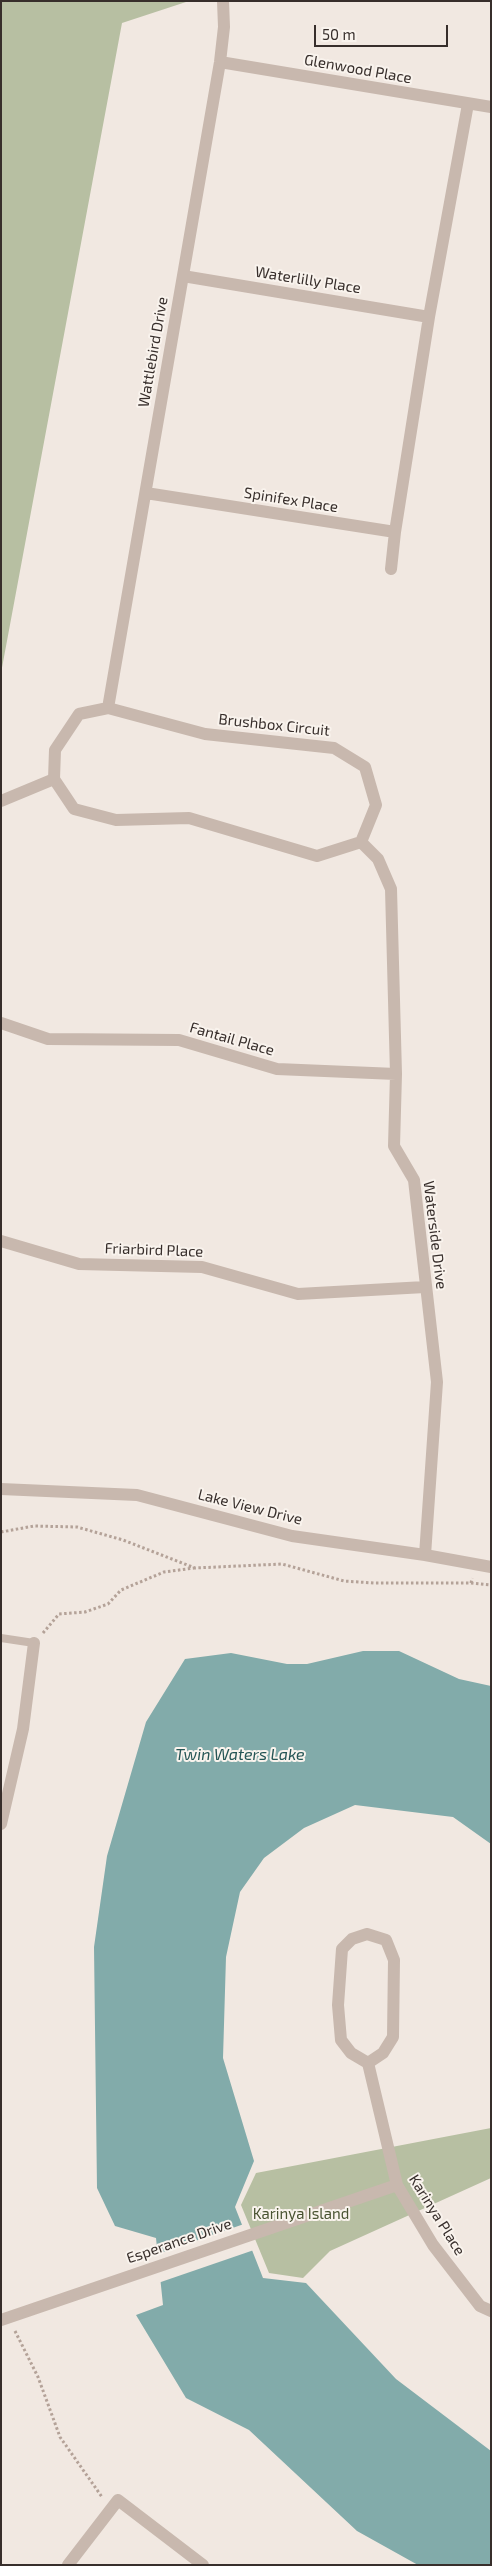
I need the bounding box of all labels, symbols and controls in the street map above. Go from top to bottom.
scale bar [317,15,451,47]
text: 50 m [322,25,356,43]
street label: Glenwood Place [303,51,413,87]
street label: Waterlilly Place [254,263,362,297]
street label: Wattlebird Drive [134,295,172,409]
street label: Spinifex Place [243,484,339,516]
street label: Brushbox Circuit [217,710,331,740]
street label: Fantail Place [188,1018,276,1060]
street label: Waterside Drive [419,1180,451,1290]
street label: Friarbird Place [104,1239,204,1261]
street label: Lake View Drive [196,1485,304,1529]
water label: Twin Waters Lake [175,1745,305,1765]
street label: Karinya Place [405,2171,469,2259]
park label: Karinya Island [253,2205,349,2223]
street label: Esperance Drive [124,2215,234,2267]

